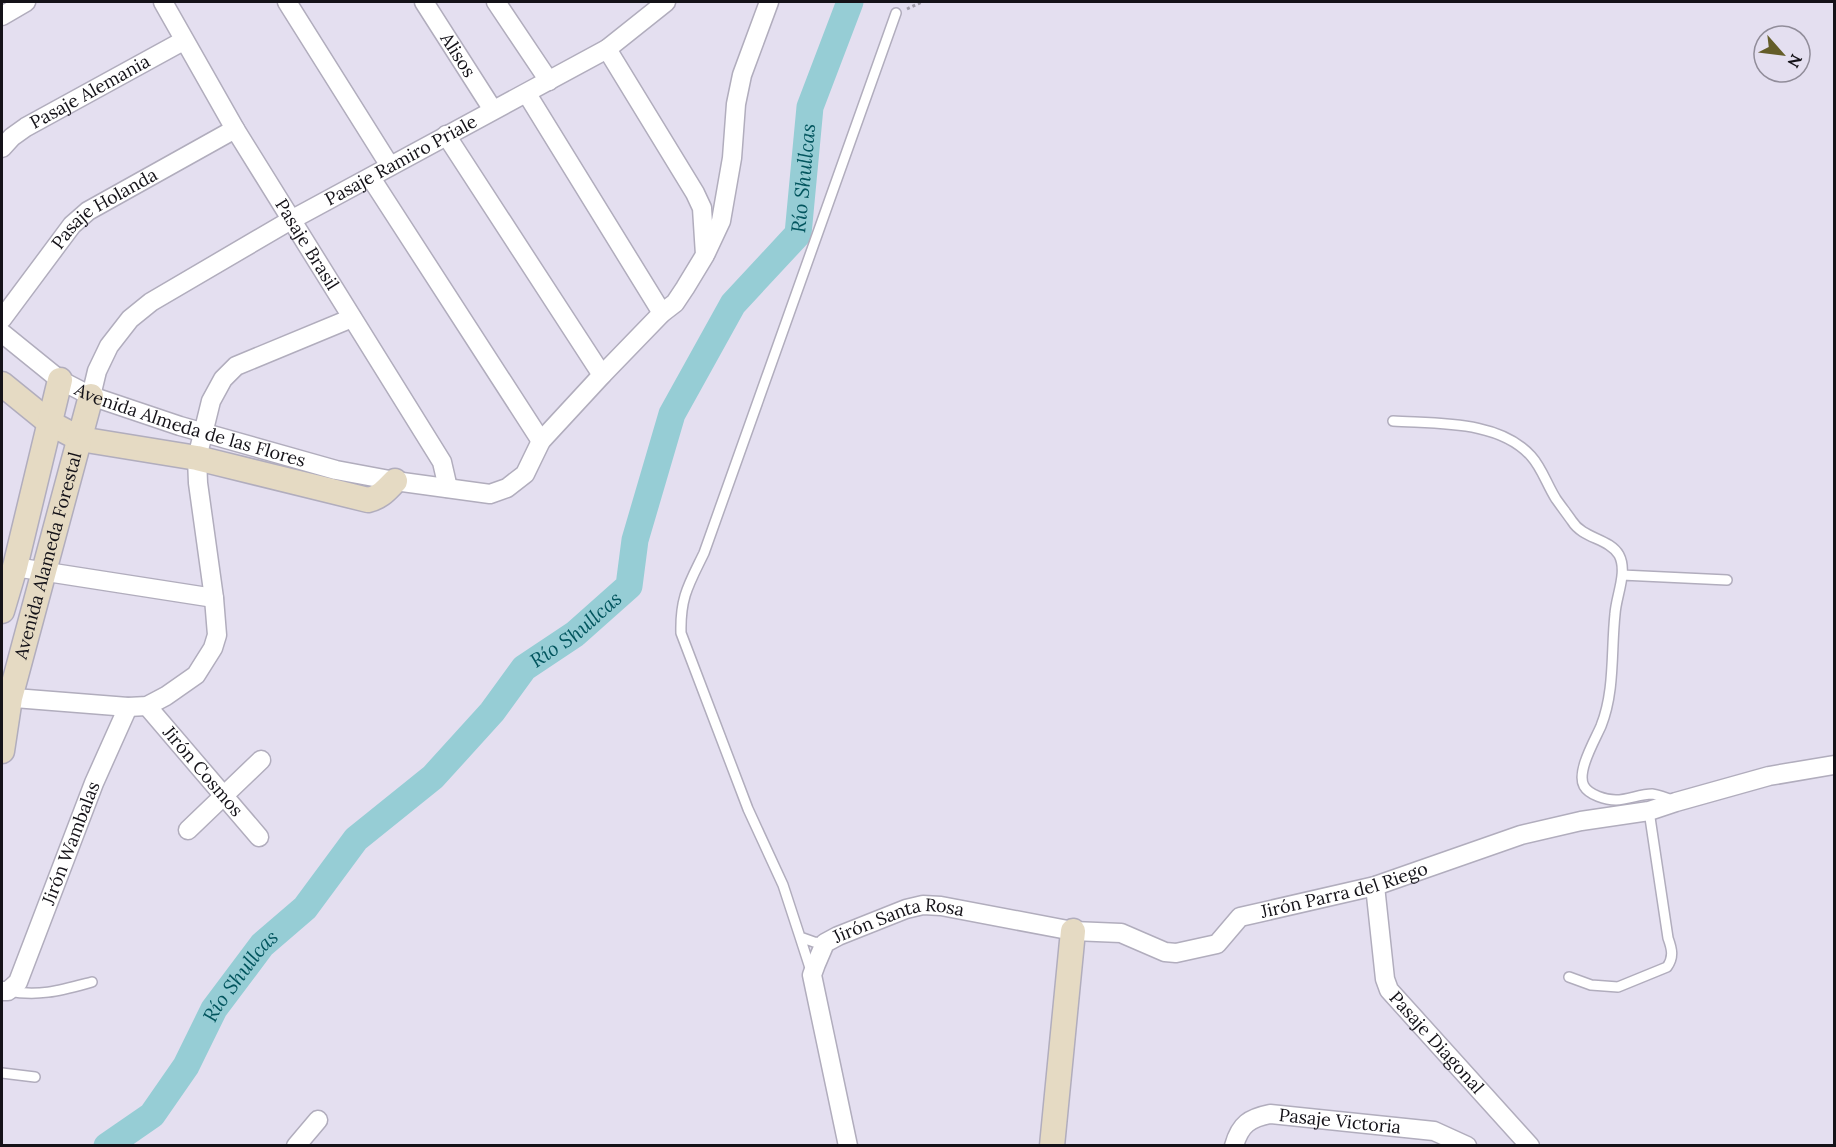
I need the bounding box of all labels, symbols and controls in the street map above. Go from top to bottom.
north arrow [1752,24,1812,84]
street label: Alisos [435,27,481,81]
street label: Pasaje Alemania [26,49,154,134]
text: N [1784,51,1807,71]
street label: Pasaje Ramiro Priale [321,109,481,210]
water label: Río Shullcas [785,122,820,234]
street label: Pasaje Holanda [46,163,161,254]
street label: Pasaje Brasil [270,194,344,294]
street label: Avenida Almeda de las Flores [70,377,308,472]
street label: Avenida Alameda Forestal [9,449,87,663]
water label: Río Shullcas [525,586,626,673]
street label: Jirón Cosmos [157,720,248,821]
street label: Jirón Wambalas [36,778,105,909]
street label: Jirón Parra del Riego [1257,857,1430,923]
street label: Jirón Santa Rosa [828,893,966,948]
water label: Río Shullcas [197,924,283,1026]
street label: Pasaje Diagonal [1385,986,1489,1098]
street label: Pasaje Victoria [1278,1103,1402,1139]

